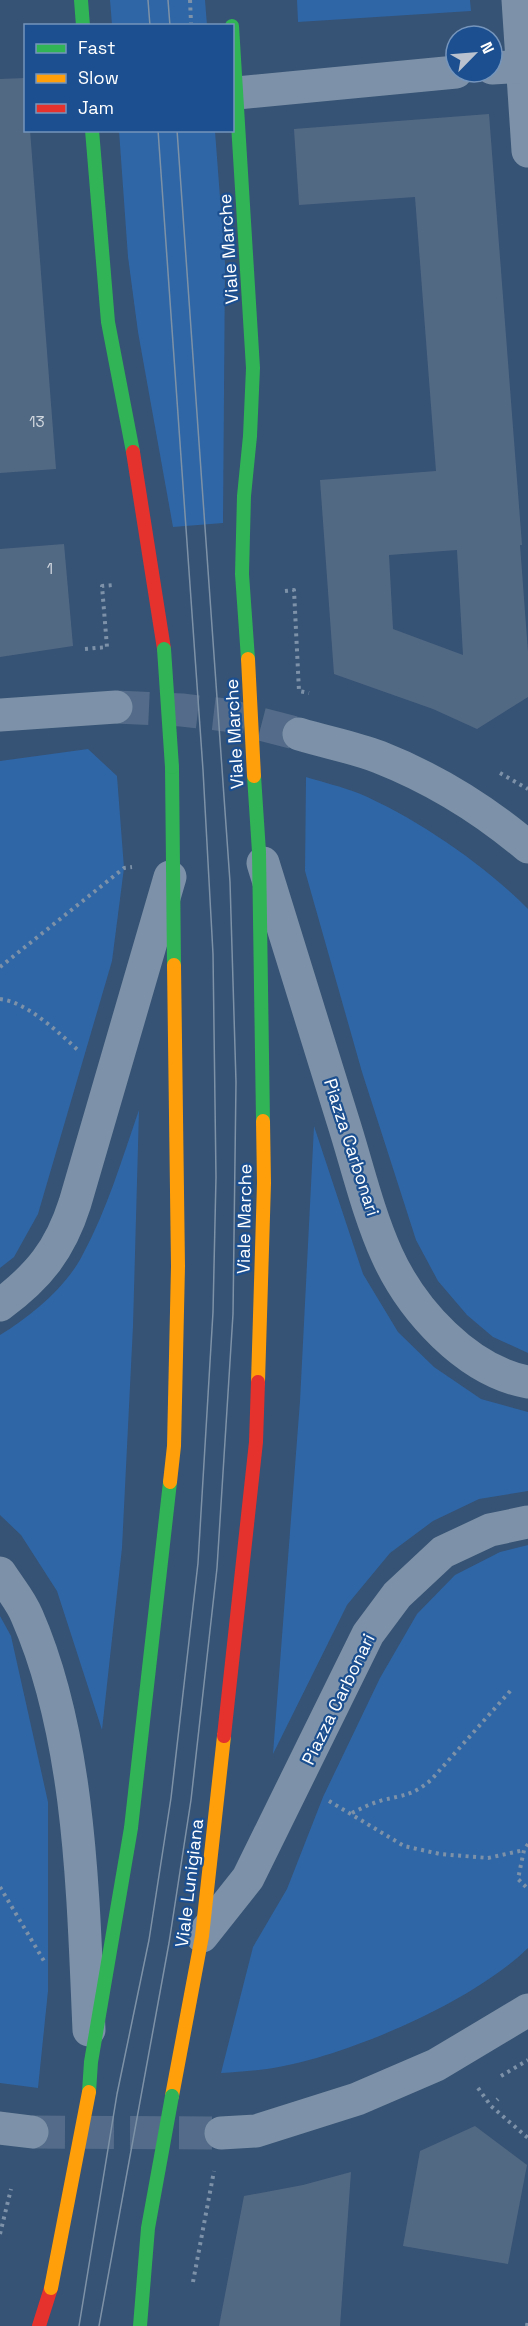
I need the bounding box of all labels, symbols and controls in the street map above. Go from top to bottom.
legend [24,24,234,132]
north arrow [444,24,504,84]
text: Fast [78,36,115,59]
text: N [475,39,499,57]
text: Slow [78,66,119,89]
text: Jam [78,96,114,119]
street label: Viale Marche [213,193,243,305]
house number: 13 [29,412,45,431]
house number: 1 [47,559,53,578]
street label: Viale Marche [220,678,248,790]
street label: Piazza Carbonari [319,1075,385,1219]
street label: Viale Marche [232,1164,256,1274]
street label: Piazza Carbonari [296,1630,380,1768]
street label: Viale Lunigiana [170,1817,208,1949]

